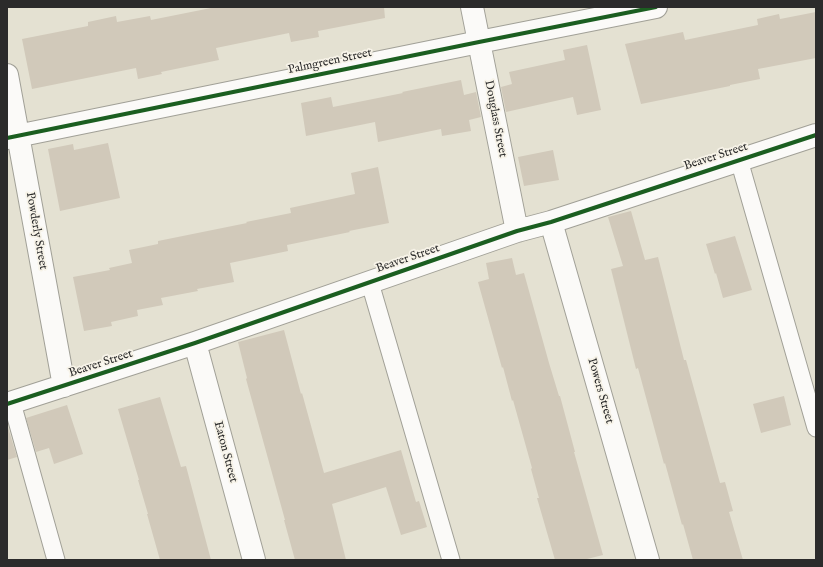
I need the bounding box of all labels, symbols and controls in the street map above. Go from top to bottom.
street label: Palmgreen Street [287,46,373,78]
street label: Douglass Street [480,79,510,159]
street label: Beaver Street [682,140,750,174]
street label: Powderly Street [22,191,50,271]
street label: Beaver Street [374,241,442,277]
street label: Beaver Street [67,347,135,381]
street label: Powers Street [584,357,616,425]
street label: Eaton Street [210,420,240,484]

